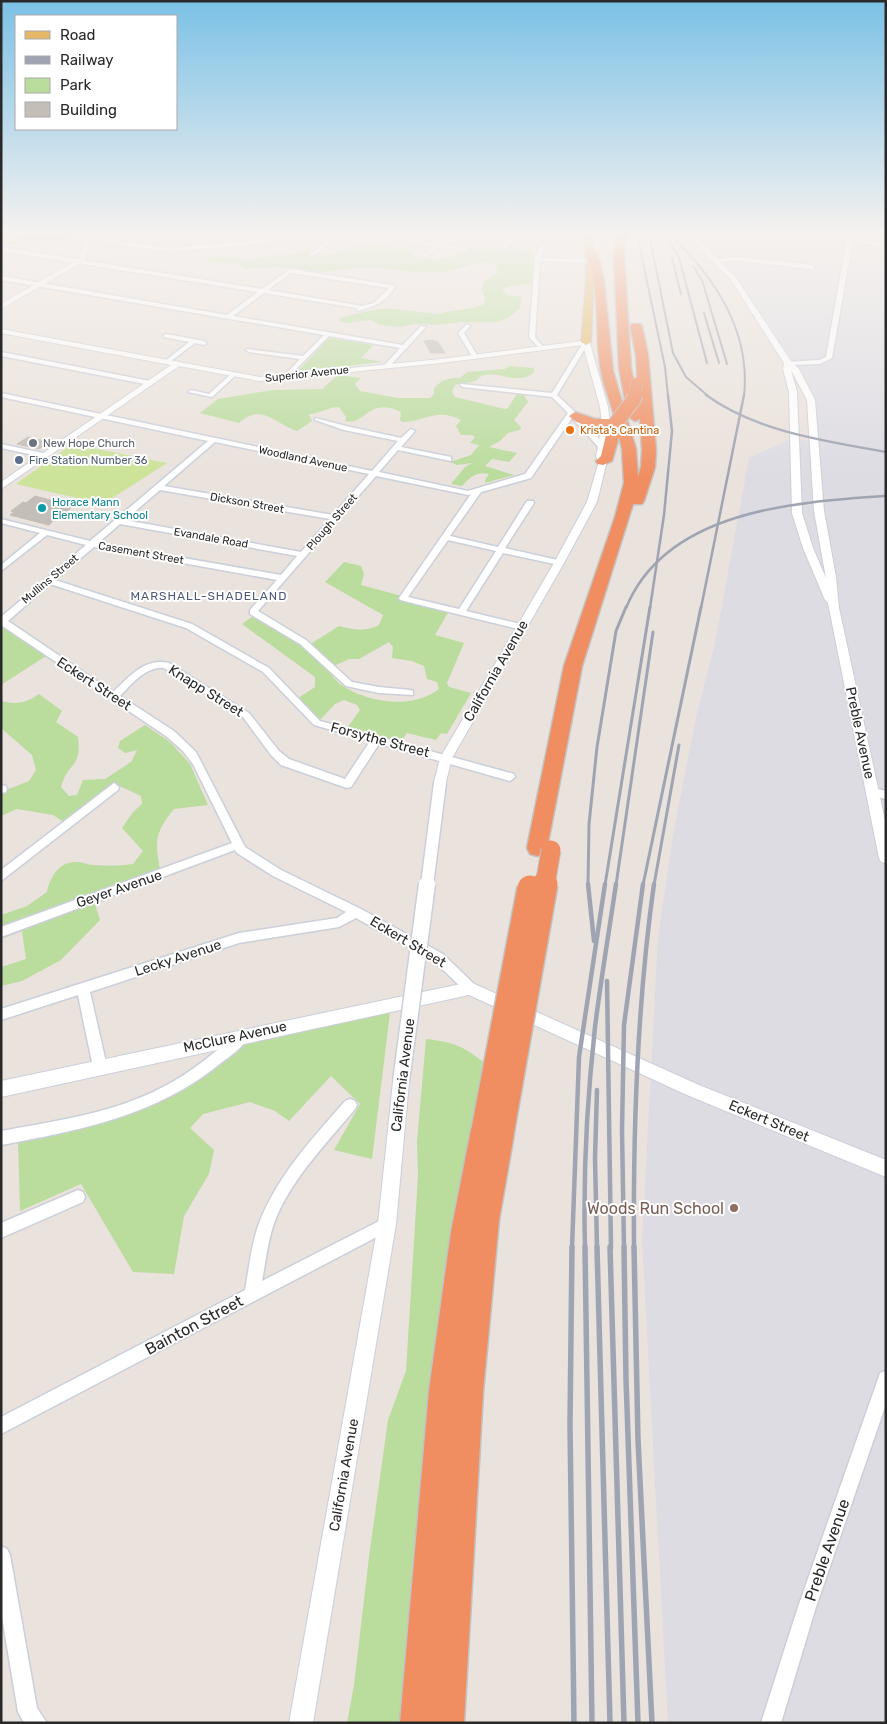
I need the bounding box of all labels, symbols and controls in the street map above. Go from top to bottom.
legend [15,15,178,130]
text: Road [60,26,96,44]
text: Railway [60,51,114,69]
text: Park [60,76,91,94]
text: Building [60,101,117,119]
street label: Superior Avenue [264,363,350,385]
marker: Krista’s Cantina [564,424,576,436]
place label: Krista’s Cantina [580,424,659,437]
marker: New Hope Church [27,437,39,449]
place label: New Hope Church [43,437,135,450]
street label: Woodland Avenue [257,443,349,475]
marker: Fire Station Number 36 [13,454,25,466]
place label: Fire Station Number 36 [29,454,148,467]
street label: Dickson Street [209,490,286,516]
street label: Plough Street [304,491,360,553]
place label: Horace Mann Elementary School [52,496,148,522]
marker: Horace Mann Elementary School [36,502,48,514]
street label: Evandale Road [173,525,249,551]
street label: Casement Street [97,539,185,567]
street label: Mullins Street [19,551,82,607]
district label: MARSHALL-SHADELAND [131,589,287,603]
street label: California Avenue [460,617,532,725]
street label: Eckert Street [53,654,135,715]
street label: Knapp Street [165,661,247,721]
street label: Preble Avenue [842,685,878,781]
street label: Forsythe Street [329,719,432,762]
street label: Geyer Avenue [74,866,164,912]
street label: Eckert Street [367,913,449,972]
street label: Lecky Avenue [133,936,224,980]
street label: California Avenue [388,1017,418,1133]
street label: McClure Avenue [182,1018,288,1056]
street label: Eckert Street [726,1096,812,1146]
place label: Woods Run School [587,1199,724,1218]
marker: Woods Run School [728,1202,740,1214]
street label: Bainton Street [142,1291,246,1359]
street label: California Avenue [326,1417,362,1533]
street label: Preble Avenue [801,1496,853,1604]

